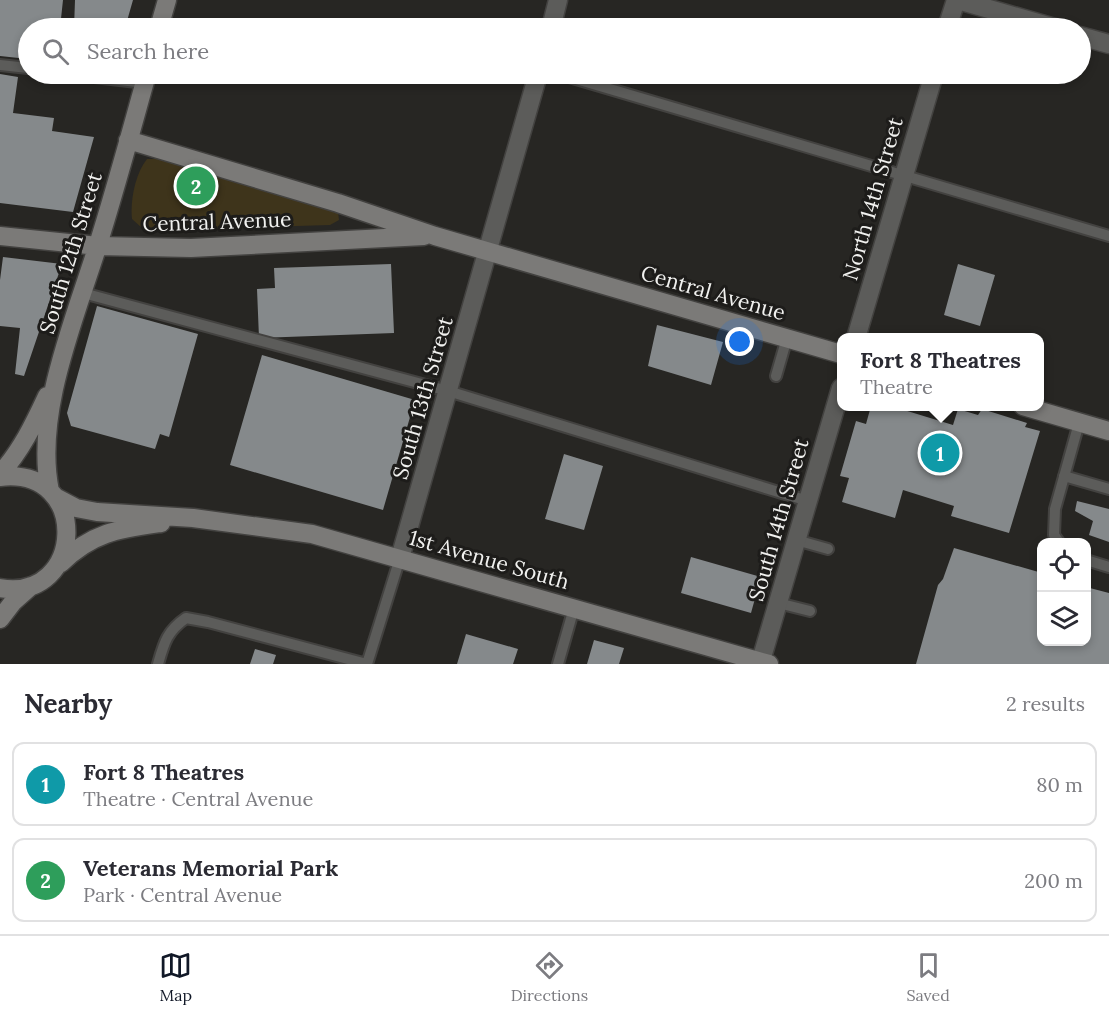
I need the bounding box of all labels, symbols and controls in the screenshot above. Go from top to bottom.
search box [18,18,1091,84]
icon: search [39,35,72,68]
text: Search here [87,37,209,65]
street label: North 14th Street [836,113,909,283]
pin: 2 [176,164,216,208]
street label: South 12th Street [33,168,108,337]
street label: Central Avenue [142,205,292,238]
street label: Central Avenue [638,259,788,326]
street label: South 13th Street [386,313,459,482]
your location [725,327,754,356]
popup [837,333,1044,411]
text: Fort 8 Theatres [860,346,1021,374]
text: Theatre [860,374,933,399]
pin: 1 [920,430,960,476]
street label: South 14th Street [742,435,815,604]
street label: 1st Avenue South [406,524,572,595]
map controls [1037,538,1091,646]
button: locate [1037,538,1091,592]
button: layers [1037,592,1091,646]
text: Nearby [24,687,112,720]
text: 2 results [1006,691,1085,716]
text: Fort 8 Theatres [83,758,244,786]
text: 1 [41,772,50,797]
text: 80 m [1036,772,1083,797]
text: Theatre · Central Avenue [83,786,313,811]
text: Veterans Memorial Park [83,854,338,882]
text: 2 [40,868,51,893]
text: 200 m [1024,868,1083,893]
text: Park · Central Avenue [83,882,282,907]
tab: Map [159,949,192,1005]
tab: Directions [511,949,588,1005]
tab: Saved [906,949,950,1005]

